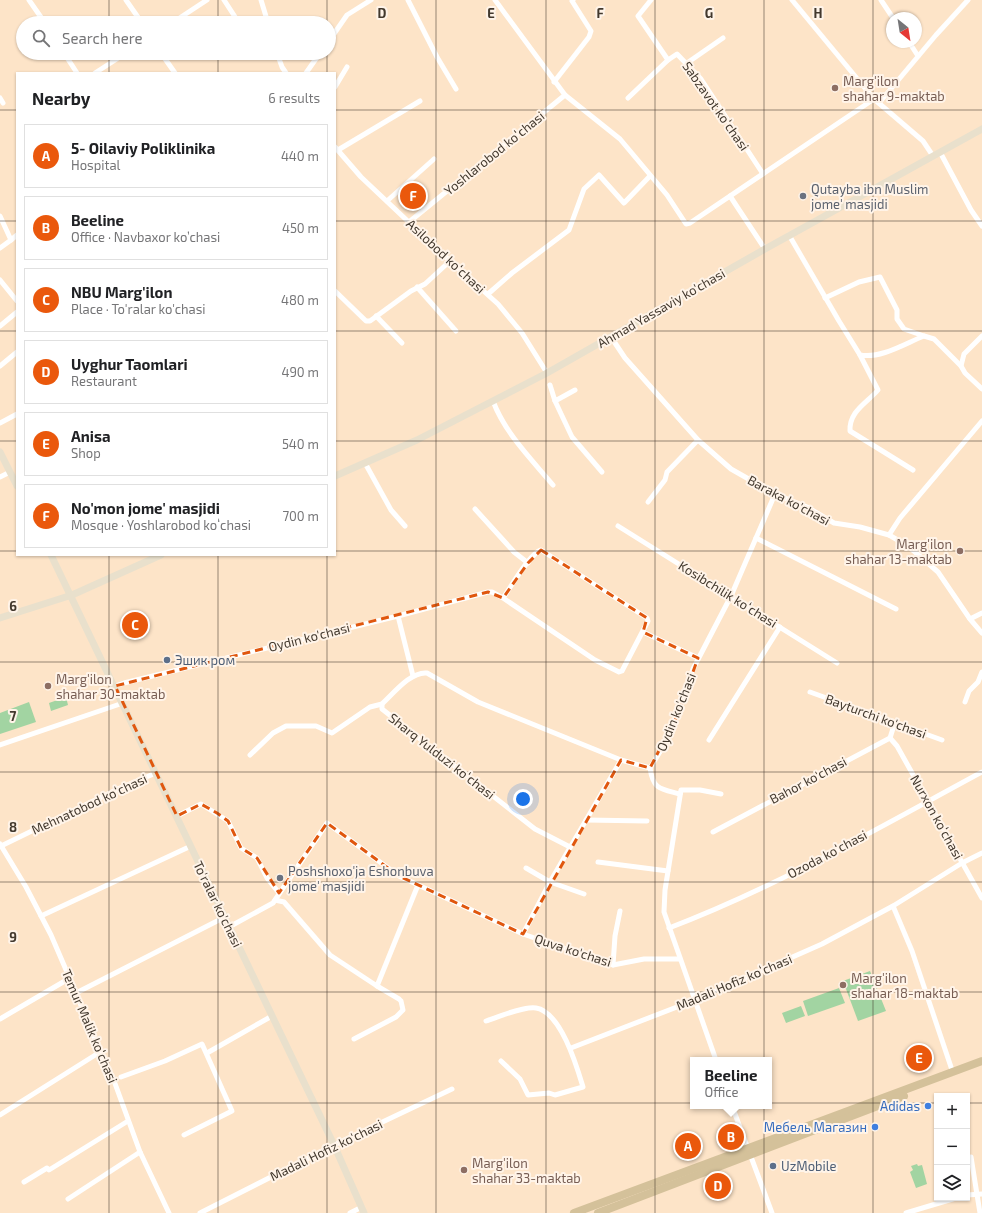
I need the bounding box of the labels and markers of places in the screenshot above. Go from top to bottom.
place label: Marg'ilon shahar 9-maktab [843,73,945,104]
marker: Marg'ilon shahar 9-maktab [830,83,840,93]
pin: F [400,181,426,211]
place label: Qutayba ibn Muslim jome' masjidi [811,181,929,212]
marker: Qutayba ibn Muslim jome' masjidi [798,191,808,201]
place label: Marg'ilon shahar 13-maktab [845,536,952,567]
marker: Marg'ilon shahar 13-maktab [955,546,965,556]
pin: C [122,610,148,640]
place label: Эшик ром [175,652,235,668]
marker: Эшик ром [162,655,172,665]
place label: Marg'ilon shahar 30-maktab [56,671,165,702]
marker: Marg'ilon shahar 30-maktab [43,681,53,691]
place label: Poshshoxo'ja Eshonbuva jome' masjidi [288,863,434,894]
marker: Poshshoxo'ja Eshonbuva jome' masjidi [275,873,285,883]
place label: Marg'ilon shahar 18-maktab [851,970,958,1001]
marker: Marg'ilon shahar 18-maktab [838,980,848,990]
pin: E [906,1043,932,1073]
place label: Adidas [880,1098,920,1114]
marker: Adidas [923,1101,933,1111]
place label: Мебель Магазин [764,1119,867,1135]
pin: B [718,1122,744,1152]
marker: Мебель Магазин [870,1122,880,1132]
pin: A [675,1131,701,1161]
place label: Marg'ilon shahar 33-maktab [472,1155,581,1186]
place label: UzMobile [781,1158,837,1174]
marker: UzMobile [768,1161,778,1171]
marker: Marg'ilon shahar 33-maktab [459,1165,469,1175]
pin: D [705,1171,731,1201]

